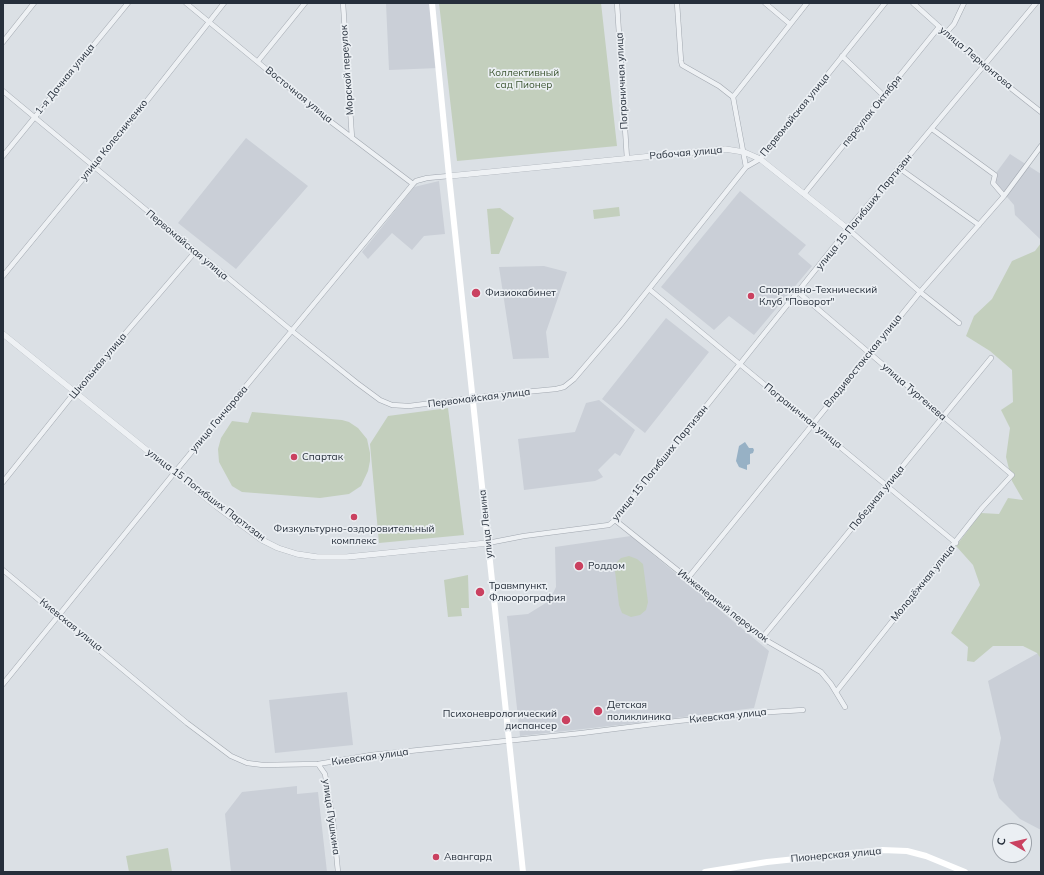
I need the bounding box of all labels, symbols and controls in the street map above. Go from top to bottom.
street label: Морской переулок [338,24,356,116]
street label: улица Лермонтова [937,24,1015,92]
street label: Пограничная улица [613,32,631,130]
street label: 1-я Дачная улица [33,41,97,117]
street label: Восточная улица [263,64,335,126]
park label: Коллективный сад Пионер [489,67,559,90]
street label: Первомайская улица [758,71,832,159]
street label: переулок Октября [840,73,904,149]
street label: улица Колесниченко [78,97,150,183]
street label: Рабочая улица [649,144,723,162]
street label: улица 15 Погибших Партизан [813,152,915,272]
street label: Первомайская улица [144,207,230,283]
place label: Спортивно-Технический Клуб "Поворот" [759,284,877,308]
marker: Физиокабинет [470,287,482,299]
place label: Физиокабинет [485,287,556,299]
marker: Спортивно-Технический Клуб "Поворот" [746,291,756,301]
street label: Владивостокская улица [822,312,904,410]
street label: Школьная улица [67,331,129,401]
street label: улица Тургенева [879,361,949,423]
street label: Пограничная улица [762,381,844,451]
street label: улица Гончарова [188,383,250,455]
street label: Первомайская улица [427,386,531,410]
street label: улица 15 Погибших Партизан [609,403,711,523]
street label: улица 15 Погибших Партизан [144,446,268,544]
place label: Спартак [302,451,343,463]
marker: Спартак [289,452,299,462]
street label: Победная улица [847,463,907,533]
street label: улица Ленина [476,489,496,559]
marker: Физкультурно-оздоровительный комплекс [349,512,359,522]
place label: Физкультурно-оздоровительный комплекс [274,523,434,546]
street label: Молодёжная улица [888,542,958,624]
marker: Роддом [573,560,585,572]
place label: Роддом [588,560,625,572]
street label: Инженерный переулок [675,567,771,645]
place label: Травмпункт, Флюорография [489,580,565,604]
marker: Травмпункт, Флюорография [474,586,486,598]
street label: Киевская улица [37,596,105,654]
place label: Детская поликлиника [607,699,671,722]
marker: Детская поликлиника [592,705,604,717]
street label: Киевская улица [689,706,767,726]
place label: Психоневрологический диспансер [443,708,557,732]
marker: Психоневрологический диспансер [560,714,572,726]
street label: Киевская улица [331,746,409,768]
street label: улица Пушкина [320,778,342,856]
north arrow [992,823,1032,863]
text: С [994,837,1009,846]
street label: Пионерская улица [790,845,882,865]
place label: Авангард [444,851,492,863]
marker: Авангард [431,852,441,862]

